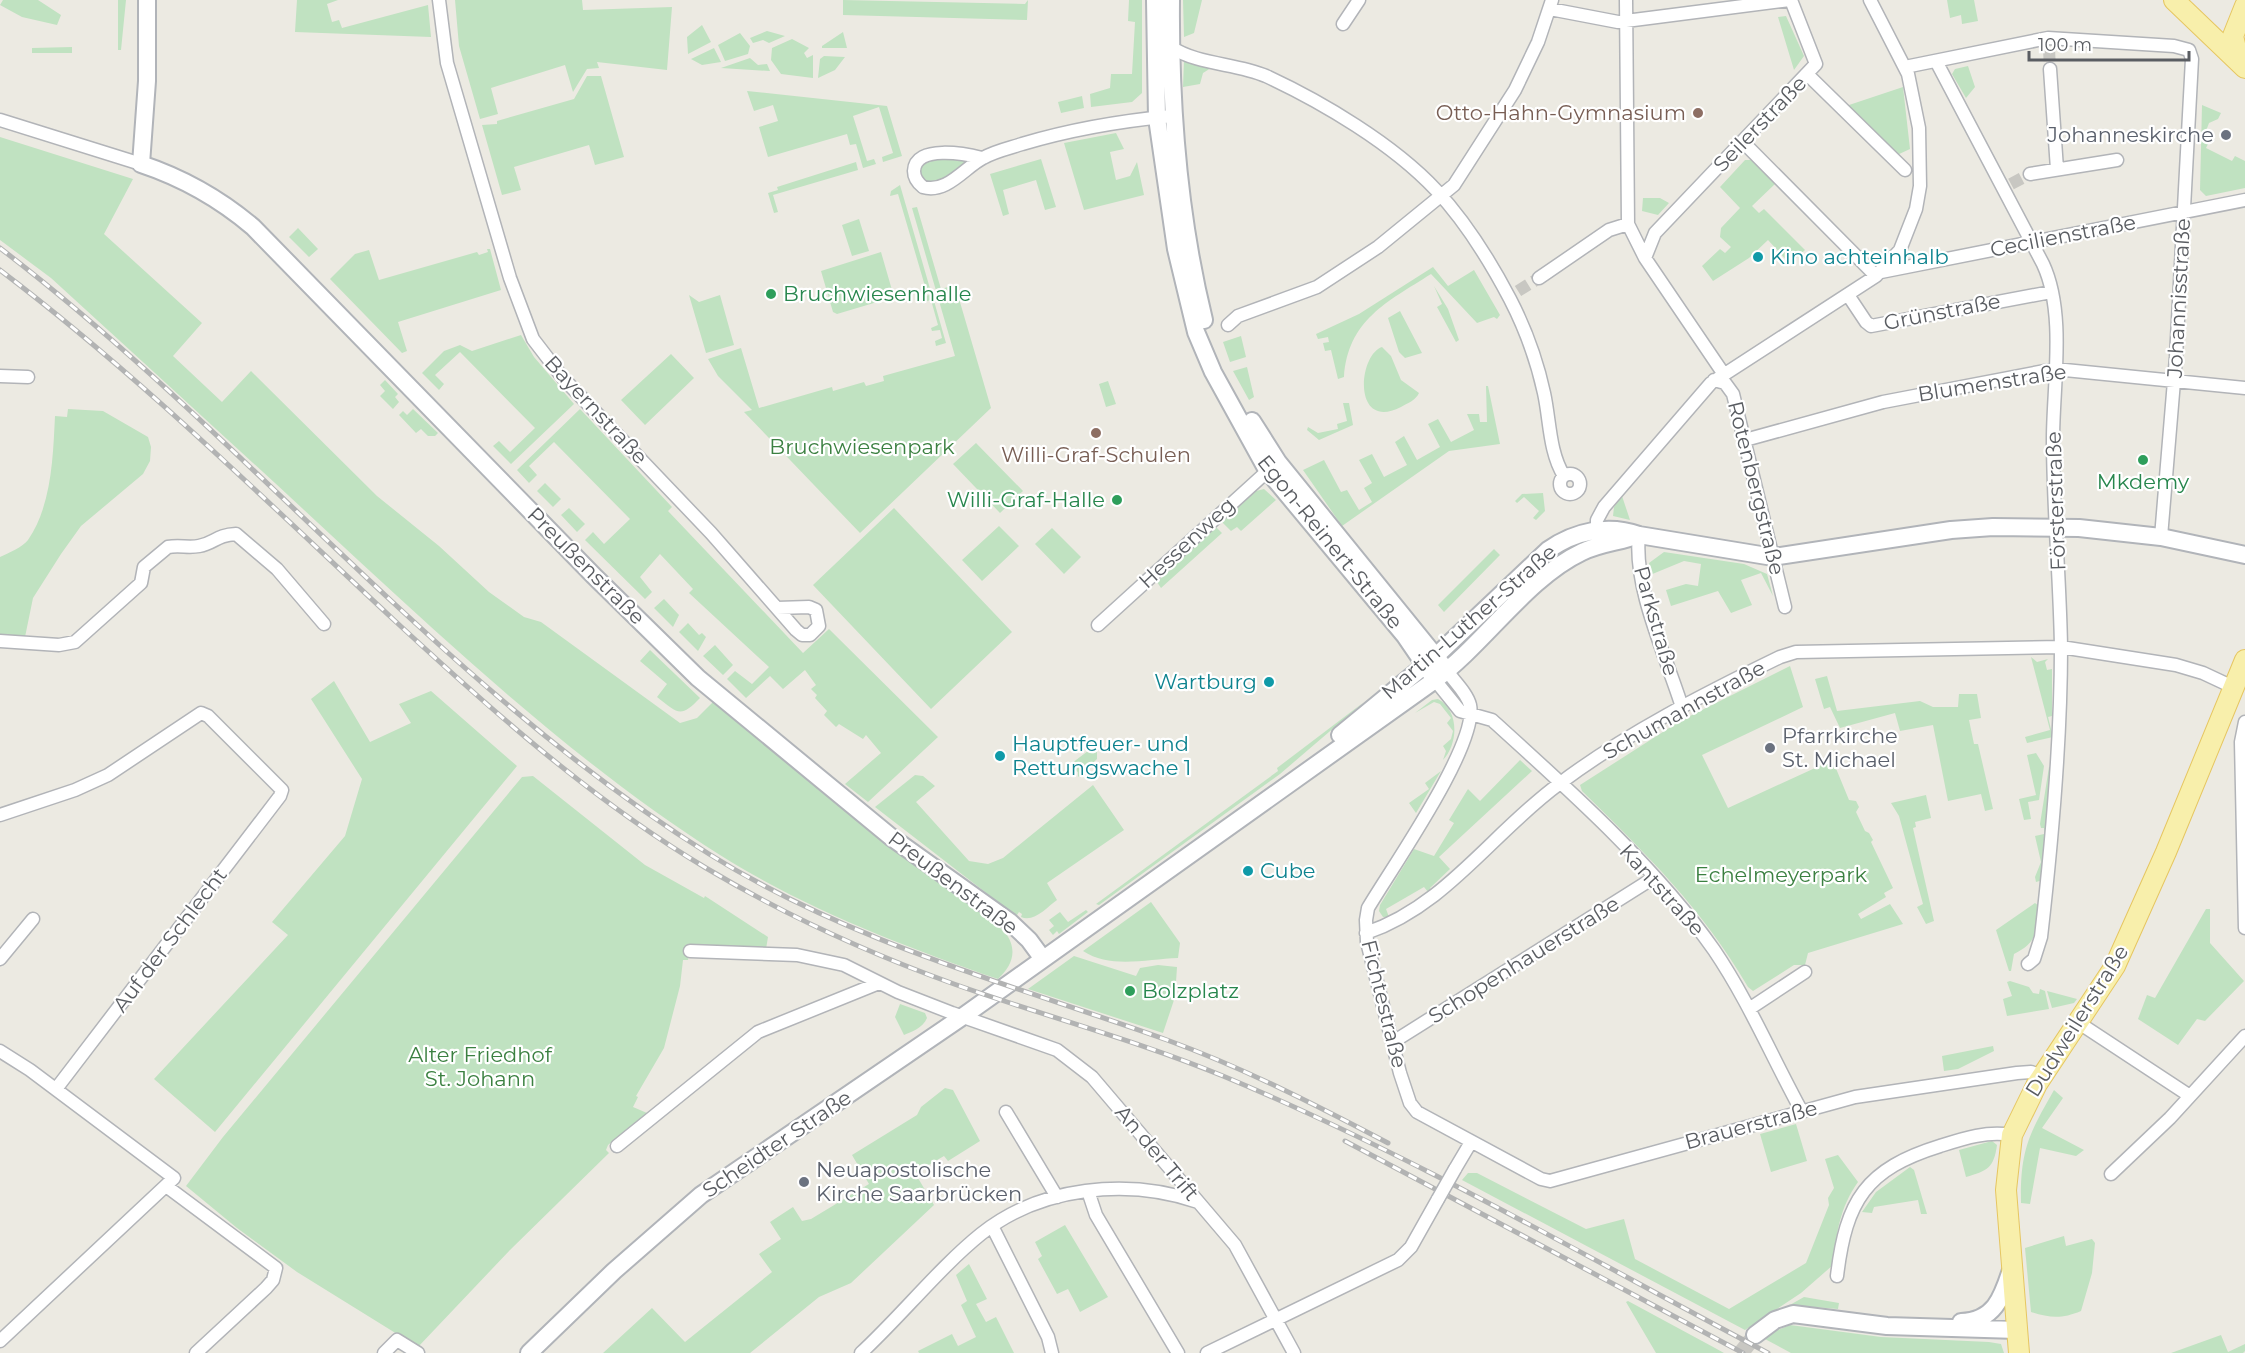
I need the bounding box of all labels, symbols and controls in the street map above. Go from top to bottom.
scale bar [2029,24,2190,62]
text: 100 m [2038,34,2092,56]
street label: Seilerstraße [1708,71,1811,177]
place label: Otto-Hahn-Gymnasium [1436,100,1686,125]
marker: Otto-Hahn-Gymnasium [1691,106,1705,120]
place label: Johanneskirche [2047,122,2214,147]
marker: Johanneskirche [2219,128,2233,142]
street label: Cecilienstraße [1988,209,2138,262]
street label: Johannisstraße [2162,217,2195,380]
place label: Kino achteinhalb [1770,244,1949,269]
marker: Kino achteinhalb [1751,250,1765,264]
place label: Bruchwiesenhalle [783,281,972,306]
marker: Bruchwiesenhalle [764,287,778,301]
street label: Grünstraße [1881,288,2002,335]
street label: Bayernstraße [540,350,653,469]
street label: Blumenstraße [1916,358,2068,407]
street label: Rotenbergstraße [1723,398,1790,577]
marker: Willi-Graf-Schulen [1089,426,1103,440]
street label: Försterstraße [2041,431,2070,571]
park label: Bruchwiesenpark [769,434,955,459]
place label: Willi-Graf-Schulen [1001,442,1191,467]
street label: Egon-Reinert-Straße [1252,450,1408,634]
marker: Mkdemy [2136,453,2150,467]
place label: Mkdemy [2097,469,2190,494]
place label: Willi-Graf-Halle [947,487,1105,512]
street label: Hessenweg [1133,492,1240,593]
marker: Willi-Graf-Halle [1110,493,1124,507]
street label: Preußenstraße [522,502,650,630]
street label: Martin-Luther-Straße [1376,539,1561,704]
street label: Parkstraße [1629,563,1684,679]
street label: Schumannstraße [1598,655,1769,764]
place label: Wartburg [1154,669,1257,694]
marker: Wartburg [1262,675,1276,689]
place label: Pfarrkirche St. Michael [1782,723,1898,772]
place label: Hauptfeuer- und Rettungswache 1 [1012,731,1191,780]
marker: Pfarrkirche St. Michael [1763,741,1777,755]
marker: Hauptfeuer- und Rettungswache 1 [993,749,1007,763]
street label: Preußenstraße [884,826,1023,939]
street label: Kantstraße [1615,838,1710,941]
place label: Cube [1260,858,1316,883]
park label: Echelmeyerpark [1695,862,1868,887]
street label: Auf der Schlecht [107,863,232,1017]
marker: Cube [1241,864,1255,878]
street label: Schopenhauerstraße [1424,891,1624,1029]
street label: Fichtestraße [1357,937,1412,1070]
street label: Dudweilerstraße [2020,940,2133,1101]
place label: Bolzplatz [1142,978,1239,1003]
marker: Bolzplatz [1123,984,1137,998]
park label: Alter Friedhof St. Johann [408,1042,553,1091]
street label: Scheidter Straße [698,1085,856,1203]
street label: Brauerstraße [1682,1095,1820,1154]
street label: An der Trift [1110,1100,1205,1205]
place label: Neuapostolische Kirche Saarbrücken [816,1157,1022,1206]
marker: Neuapostolische Kirche Saarbrücken [797,1175,811,1189]

